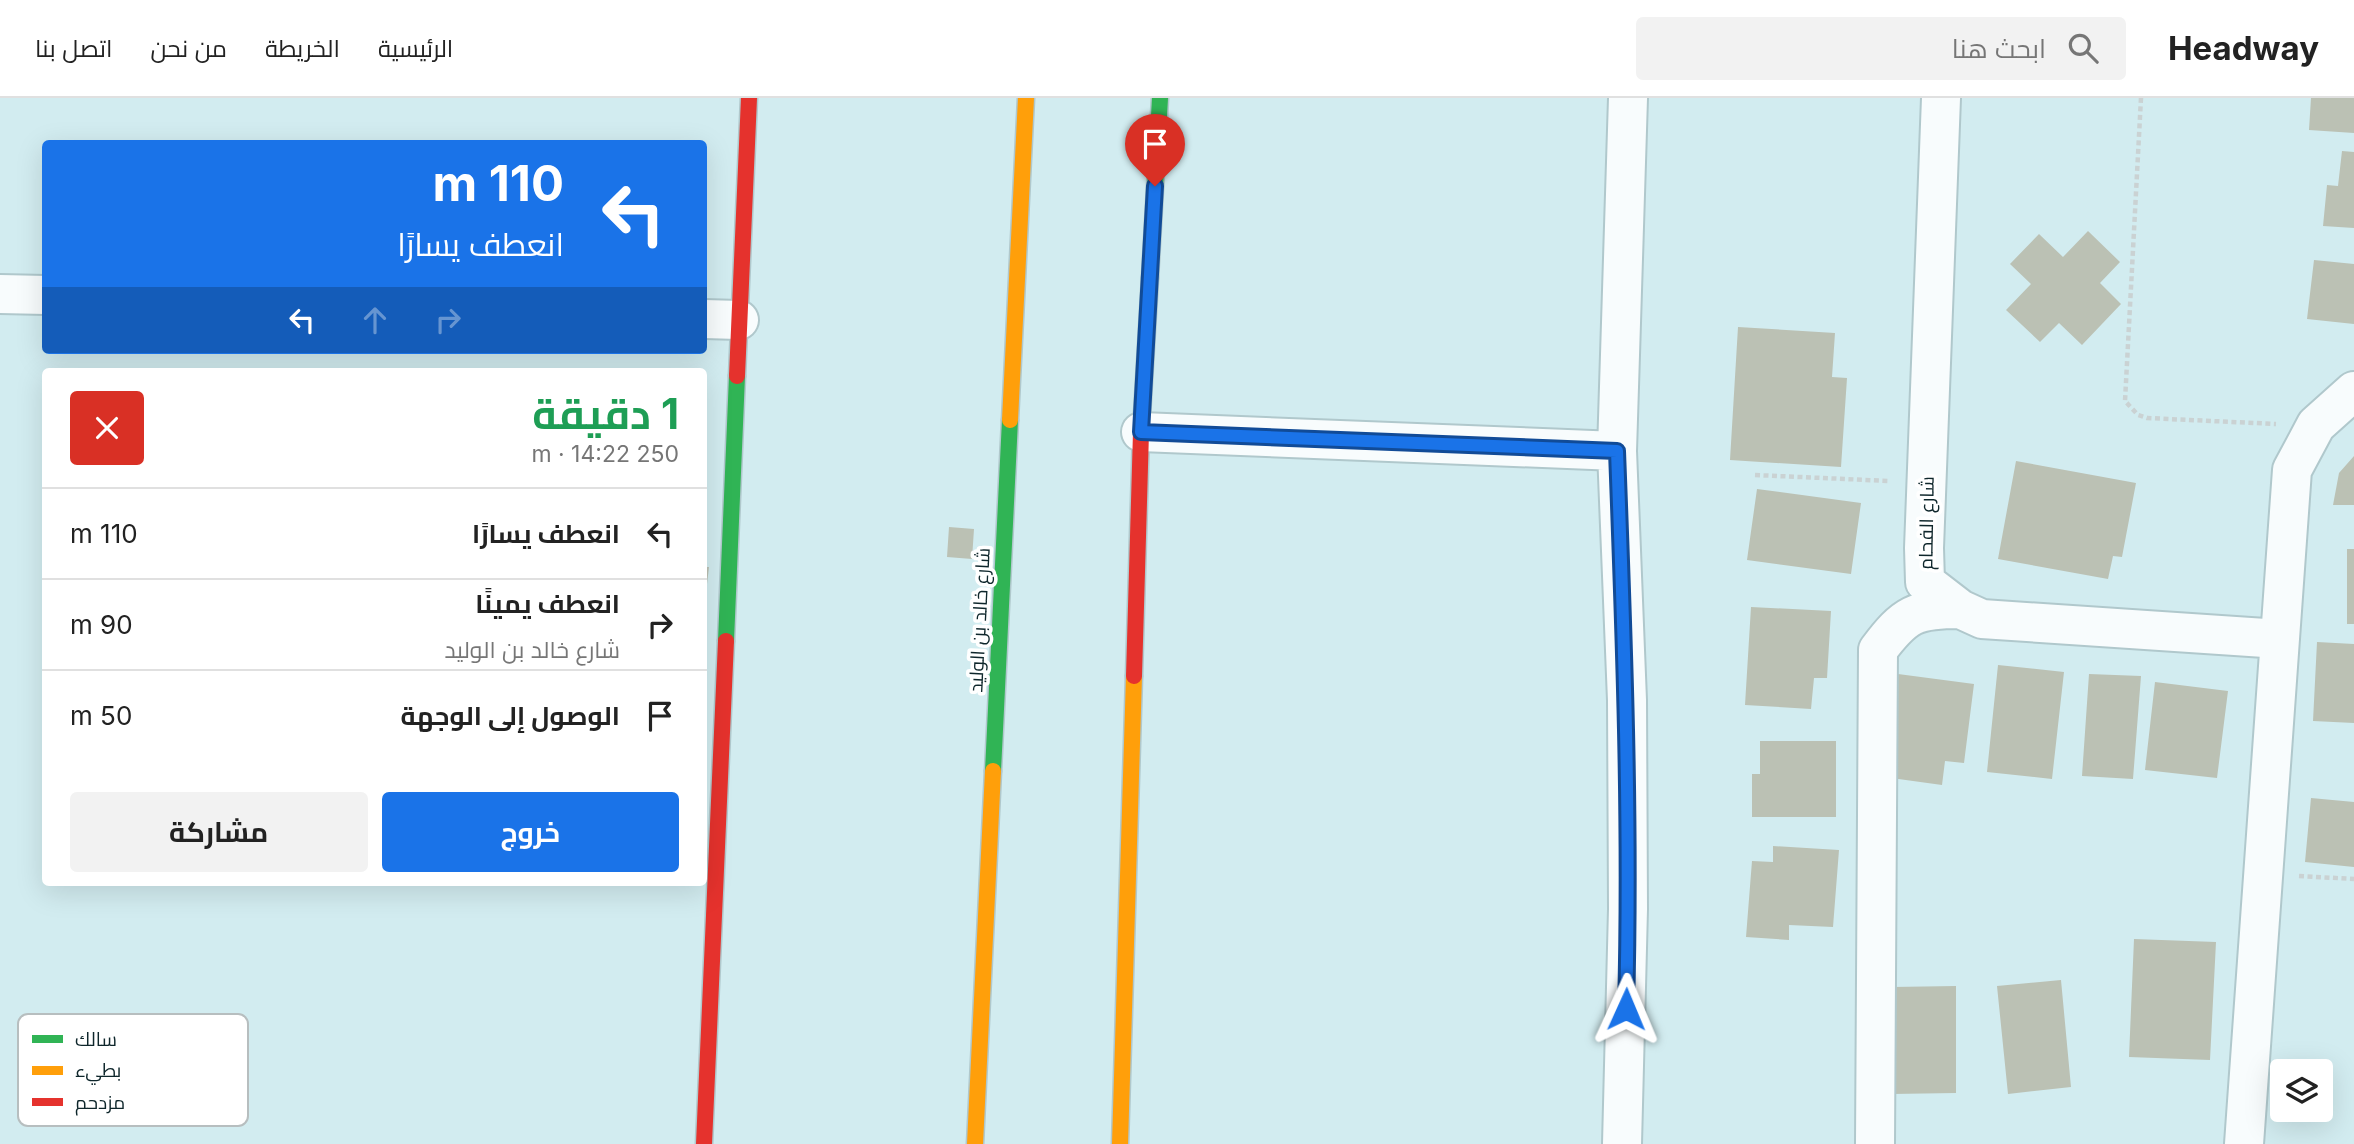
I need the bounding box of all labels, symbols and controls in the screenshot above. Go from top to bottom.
search box [1636,17,2126,80]
text: Headway [2168,28,2319,68]
icon: search [2064,29,2102,67]
text: ابحث هنا [1952,33,2046,64]
text: اتصل بنا [35,34,112,63]
text: من نحن [150,34,227,63]
text: الخريطة [265,34,340,63]
text: الرئيسية [378,34,453,63]
pin [1125,114,1185,186]
icon: arrive [1136,125,1174,163]
text: 110 m [432,154,564,213]
icon: left [588,168,679,259]
text: انعطف يسارًا [397,225,564,264]
icon: left [283,301,321,339]
icon: ahead [356,301,394,339]
icon: right [429,301,467,339]
text: 1 دقيقة [532,388,679,439]
button: close [70,391,144,465]
text: 250 m · 14:22 [531,440,679,468]
street label: شارع الفحام [1914,476,1941,570]
icon: left [641,515,679,553]
text: 110 m [70,518,138,549]
text: انعطف يسارًا [472,518,620,549]
street label: شارع خالد بن الوليد [964,547,997,693]
text: انعطف يمينًا [475,588,620,619]
icon: right [641,606,679,644]
text: 90 m [70,609,133,640]
text: شارع خالد بن الوليد [444,636,620,664]
icon: arrive [641,697,679,735]
text: 50 m [70,700,132,731]
text: الوصول إلى الوجهة [401,700,620,731]
button: مشاركة [70,792,368,872]
button: خروج [382,792,679,872]
position arrow [1589,972,1663,1046]
legend [18,1014,248,1126]
text: سالك [75,1028,117,1051]
text: بطيء [75,1059,121,1085]
map controls [2270,1059,2333,1122]
button: layers [2270,1059,2333,1122]
text: مزدحم [75,1091,125,1116]

